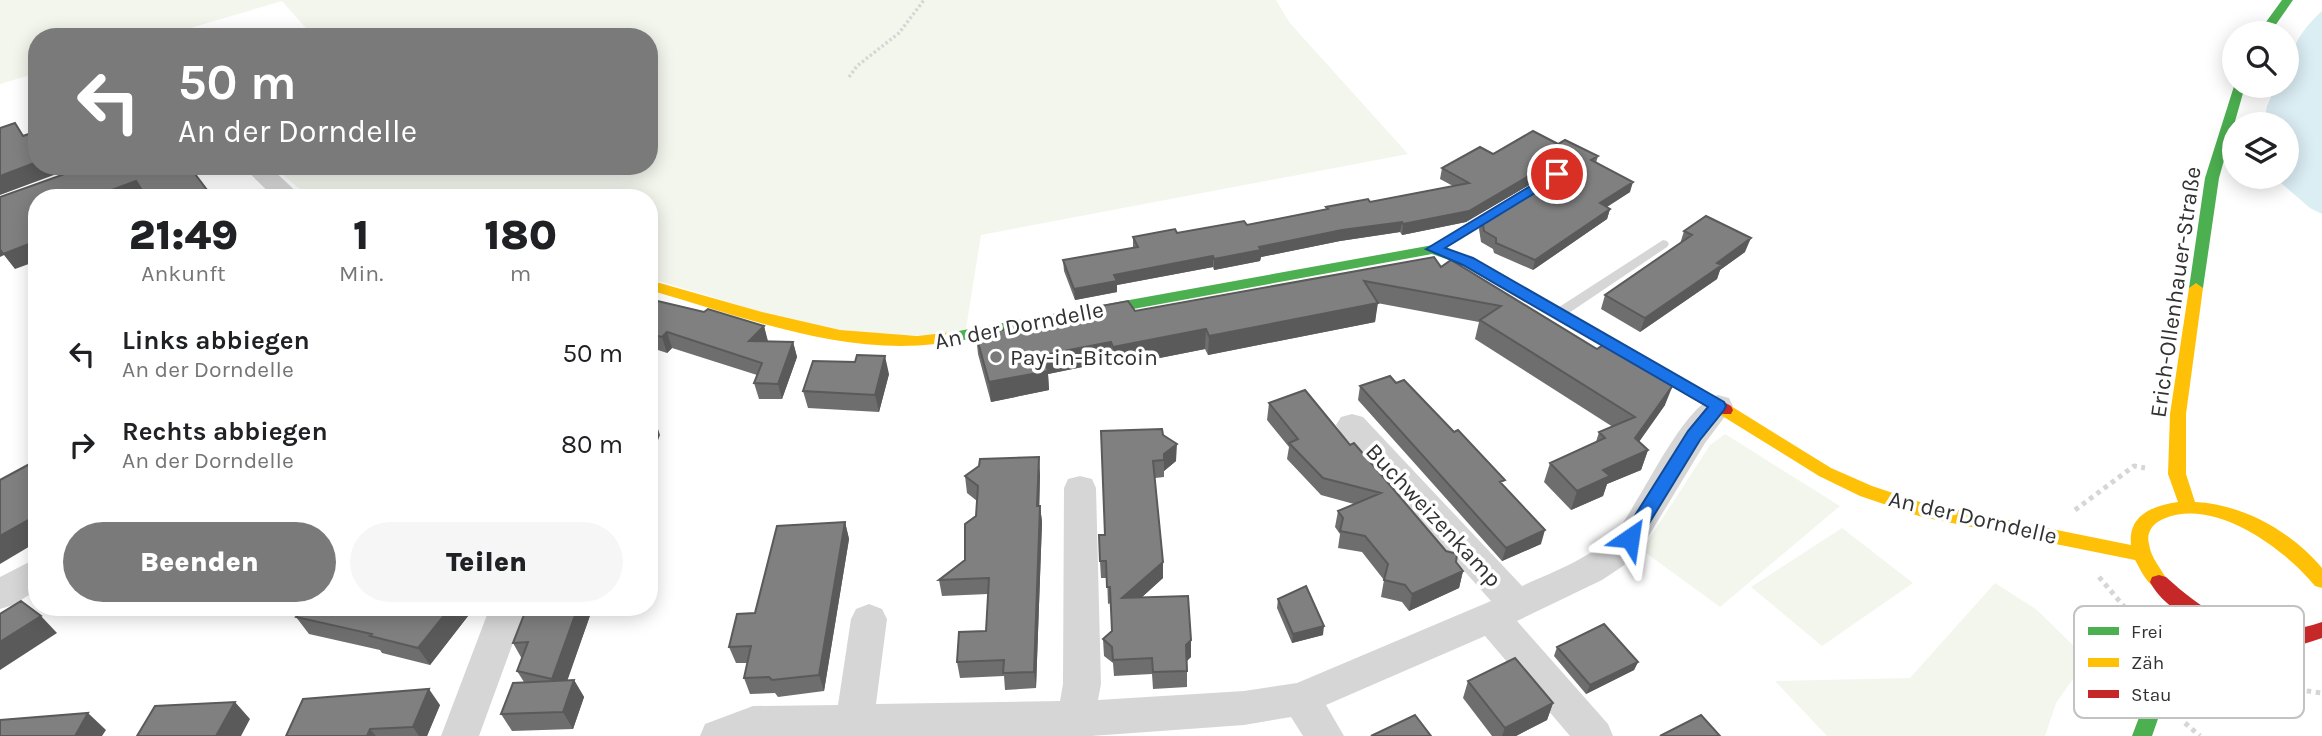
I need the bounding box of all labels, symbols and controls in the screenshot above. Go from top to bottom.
map controls [2222,21,2299,189]
button: search [2222,21,2299,98]
text: 50 m [178,54,296,111]
icon: left [63,56,154,147]
button: layers [2222,112,2299,189]
text: An der Dorndelle [178,113,417,150]
pin [1527,144,1587,204]
icon: arrive [1538,155,1576,193]
street label: Erich-Ollenhauer-Straße [2144,165,2206,419]
text: 21:49 [129,210,238,260]
text: 1 [353,210,369,260]
text: 180 [484,210,557,260]
text: Ankunft [141,260,226,287]
text: Min. [339,260,383,287]
text: m [510,260,531,287]
street label: An der Dorndelle [932,296,1106,355]
text: Links abbiegen [122,325,310,356]
icon: left [63,335,101,373]
text: 50 m [562,338,623,369]
place label: Pay-in-Bitcoin [1010,344,1158,371]
marker: Pay-in-Bitcoin [988,349,1004,365]
text: An der Dorndelle [122,356,294,383]
text: Rechts abbiegen [122,416,328,447]
icon: right [63,426,101,464]
text: 80 m [561,429,623,460]
street label: Buchweizenkamp [1360,438,1507,593]
text: An der Dorndelle [122,447,294,474]
street label: An der Dorndelle [1886,485,2060,550]
position arrow [1593,501,1667,575]
button: Beenden [63,522,336,602]
button: Teilen [350,522,623,602]
legend [2074,606,2304,718]
text: Frei [2131,621,2163,643]
text: Zäh [2131,652,2164,674]
text: Stau [2131,684,2172,706]

